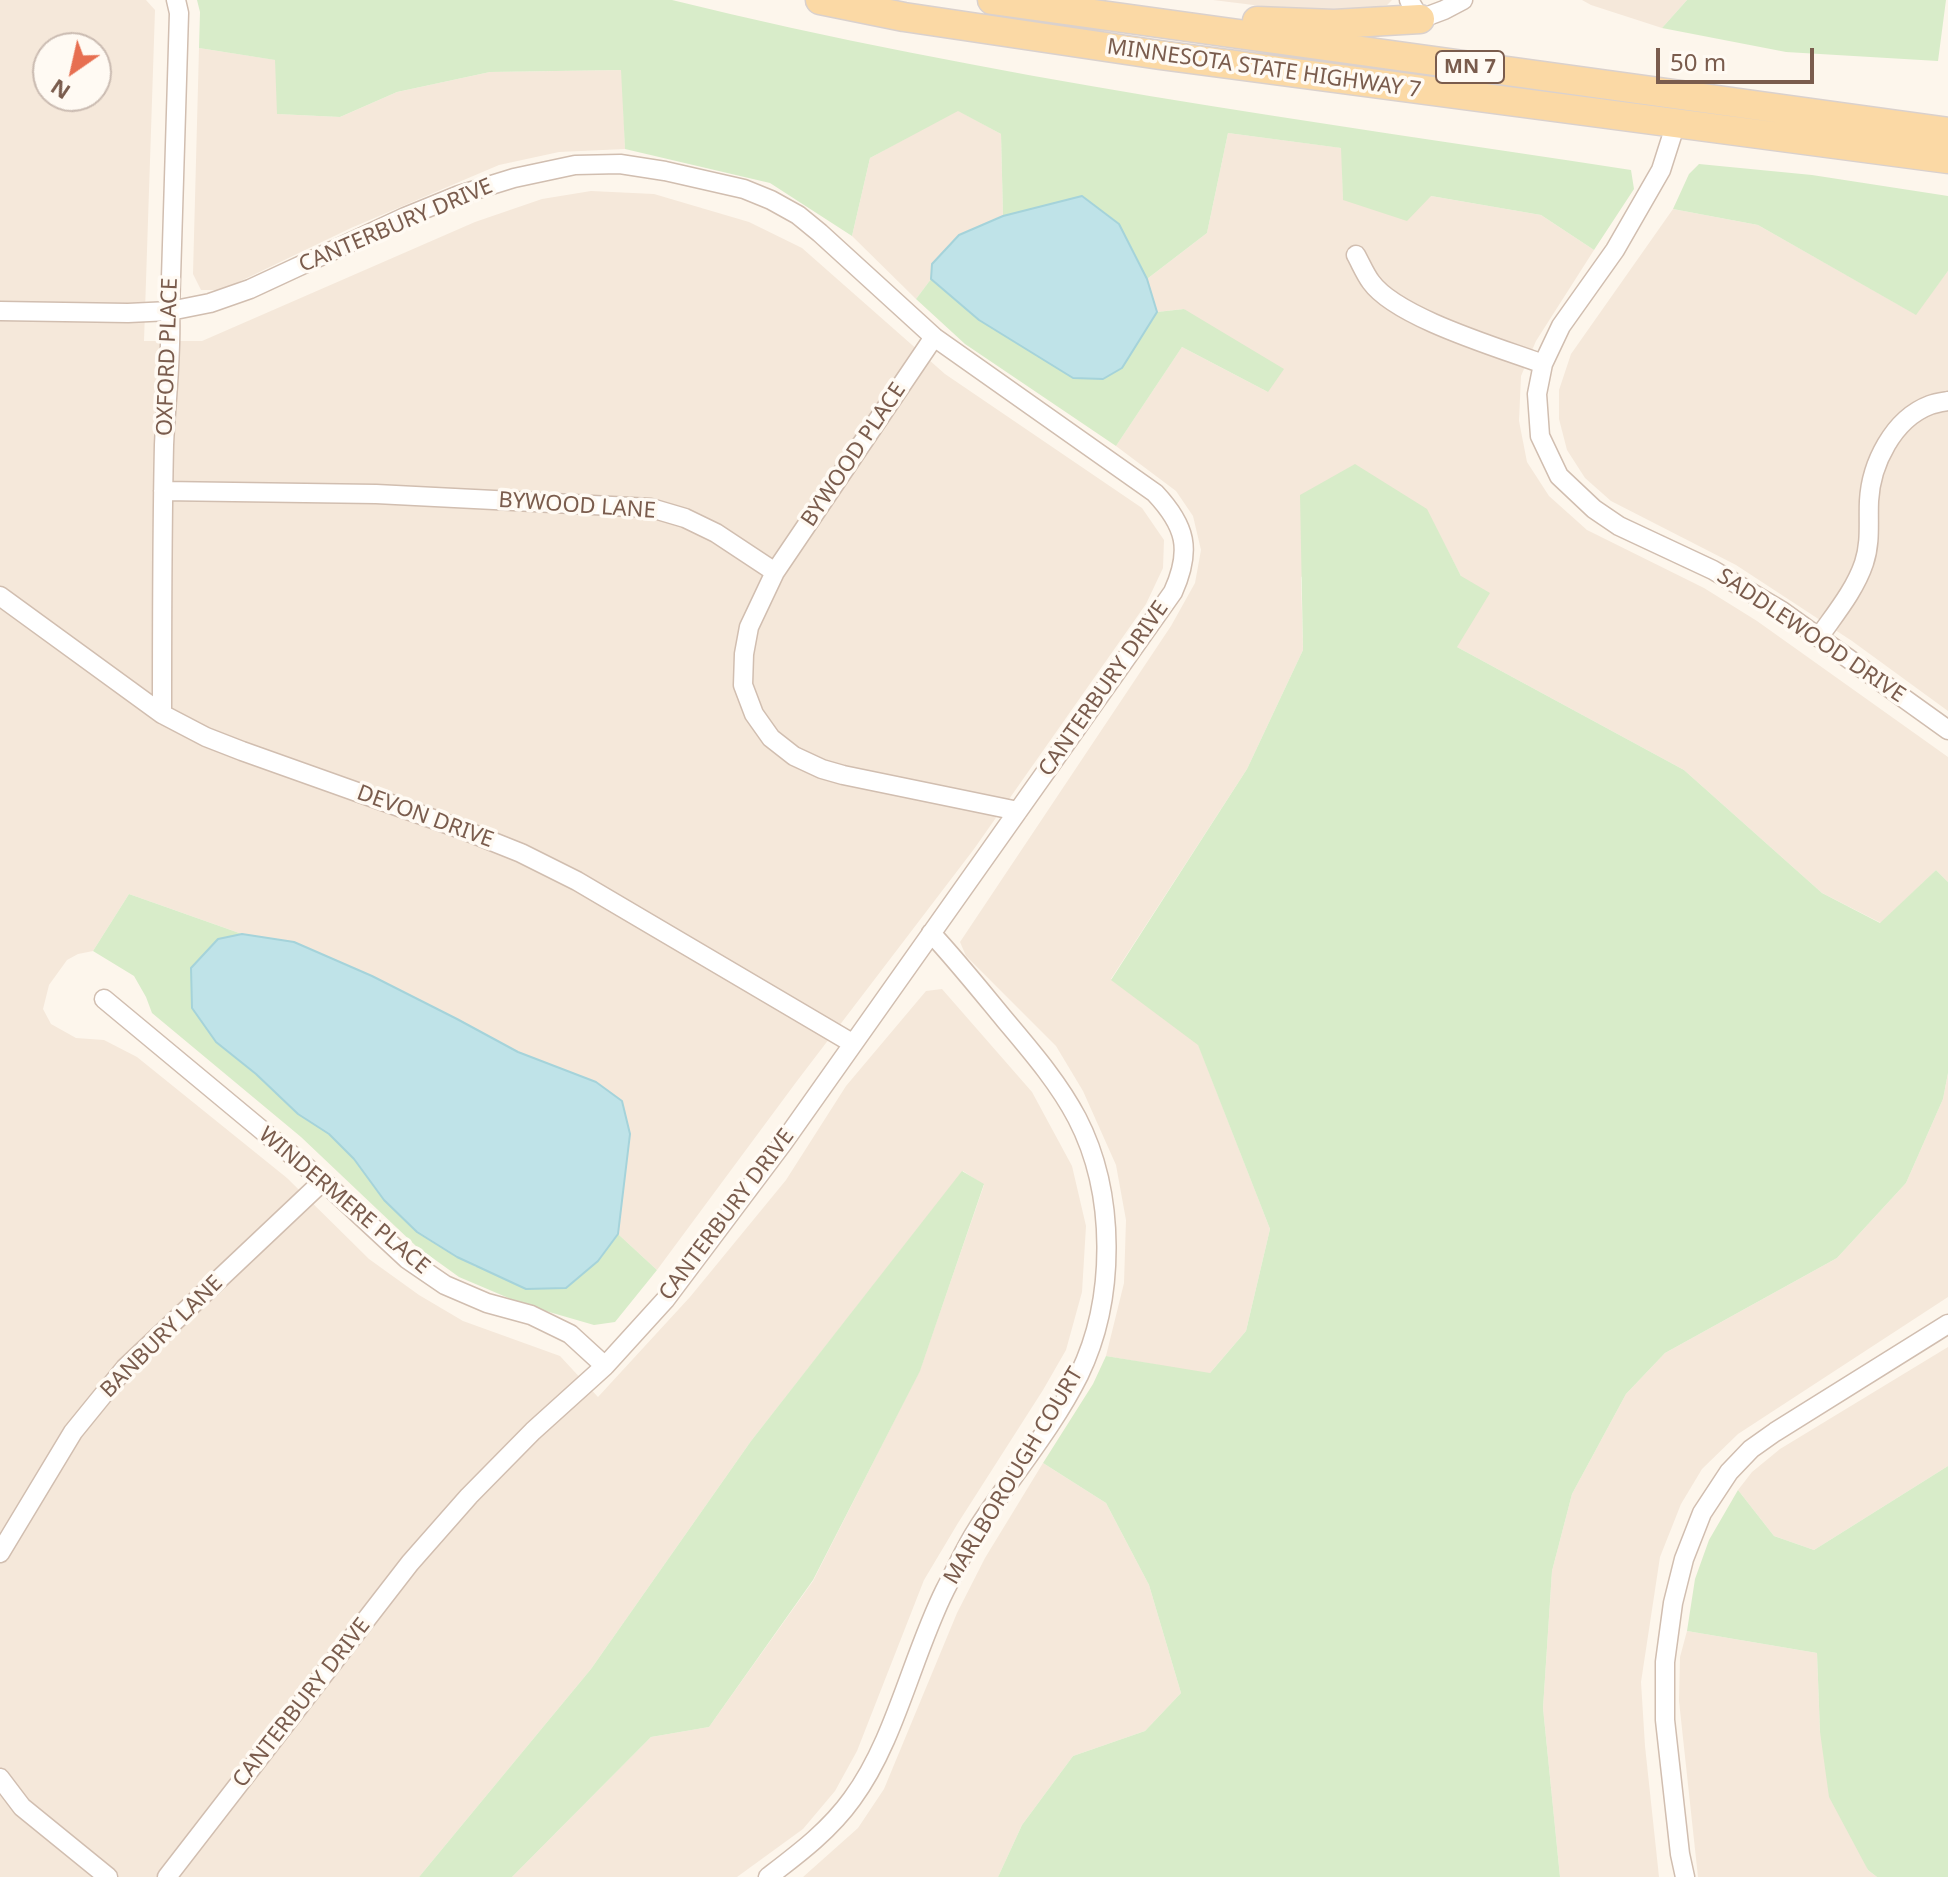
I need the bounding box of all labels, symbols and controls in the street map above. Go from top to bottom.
north arrow [32,32,112,112]
scale bar [1660,32,1818,82]
street label: MINNESOTA STATE HIGHWAY 7 [1105,34,1423,104]
text: 50 m [1670,45,1726,78]
road number: MN 7 [1436,51,1504,83]
text: N [44,73,76,108]
street label: CANTERBURY DRIVE [295,173,497,279]
street label: OXFORD PLACE [152,277,184,437]
street label: BYWOOD PLACE [796,378,912,532]
street label: BYWOOD LANE [497,487,657,525]
street label: SADDLEWOOD DRIVE [1712,563,1910,709]
street label: CANTERBURY DRIVE [1034,596,1174,782]
street label: DEVON DRIVE [353,780,497,854]
street label: WINDERMERE PLACE [253,1122,435,1280]
street label: CANTERBURY DRIVE [654,1124,800,1306]
street label: BANBURY LANE [95,1270,229,1404]
street label: MARLBOROUGH COURT [939,1363,1089,1589]
street label: CANTERBURY DRIVE [228,1613,376,1793]

